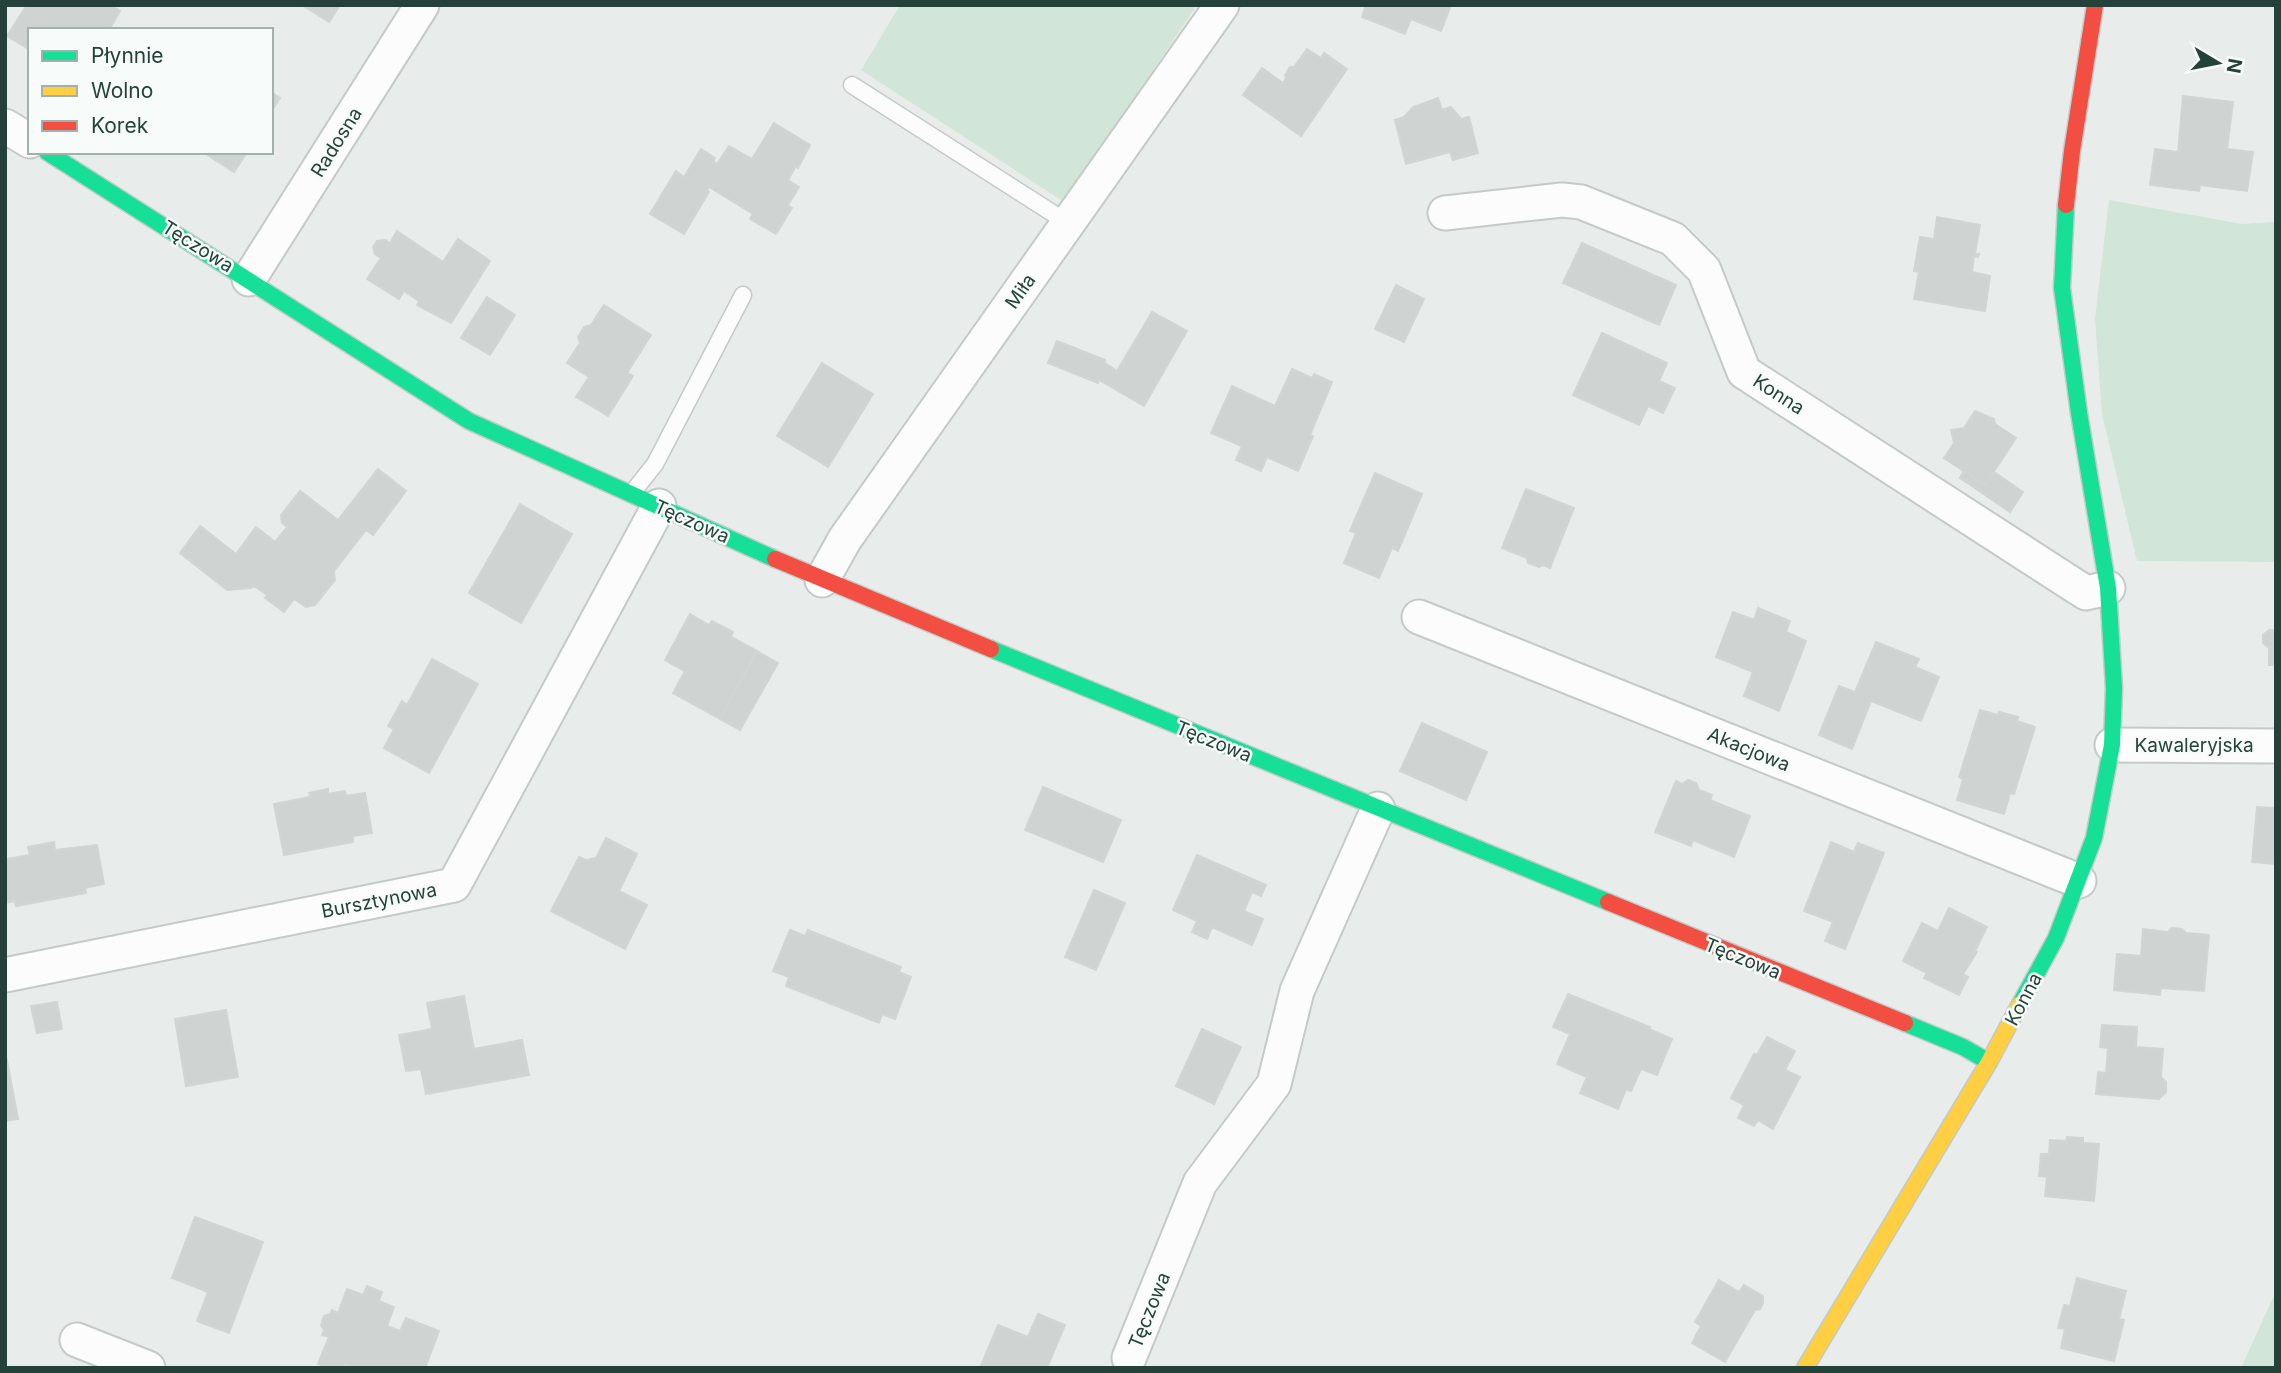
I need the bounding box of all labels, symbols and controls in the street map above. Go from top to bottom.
legend [28,28,273,154]
north arrow [2183,28,2253,98]
text: Płynnie [91,43,164,68]
text: N [2222,57,2247,75]
text: Wolno [91,78,153,103]
street label: Radosna [306,103,367,181]
text: Korek [91,113,149,138]
street label: Tęczowa [158,215,238,277]
street label: Miła [1000,270,1040,313]
street label: Konna [1749,369,1809,419]
street label: Tęczowa [651,495,733,548]
street label: Tęczowa [1172,716,1255,767]
street label: Akacjowa [1704,723,1793,776]
street label: Kawaleryjska [2134,734,2254,757]
street label: Bursztynowa [319,878,439,923]
street label: Tęczowa [1701,933,1784,984]
street label: Konna [2000,969,2047,1030]
street label: Tęczowa [1124,1269,1175,1352]

